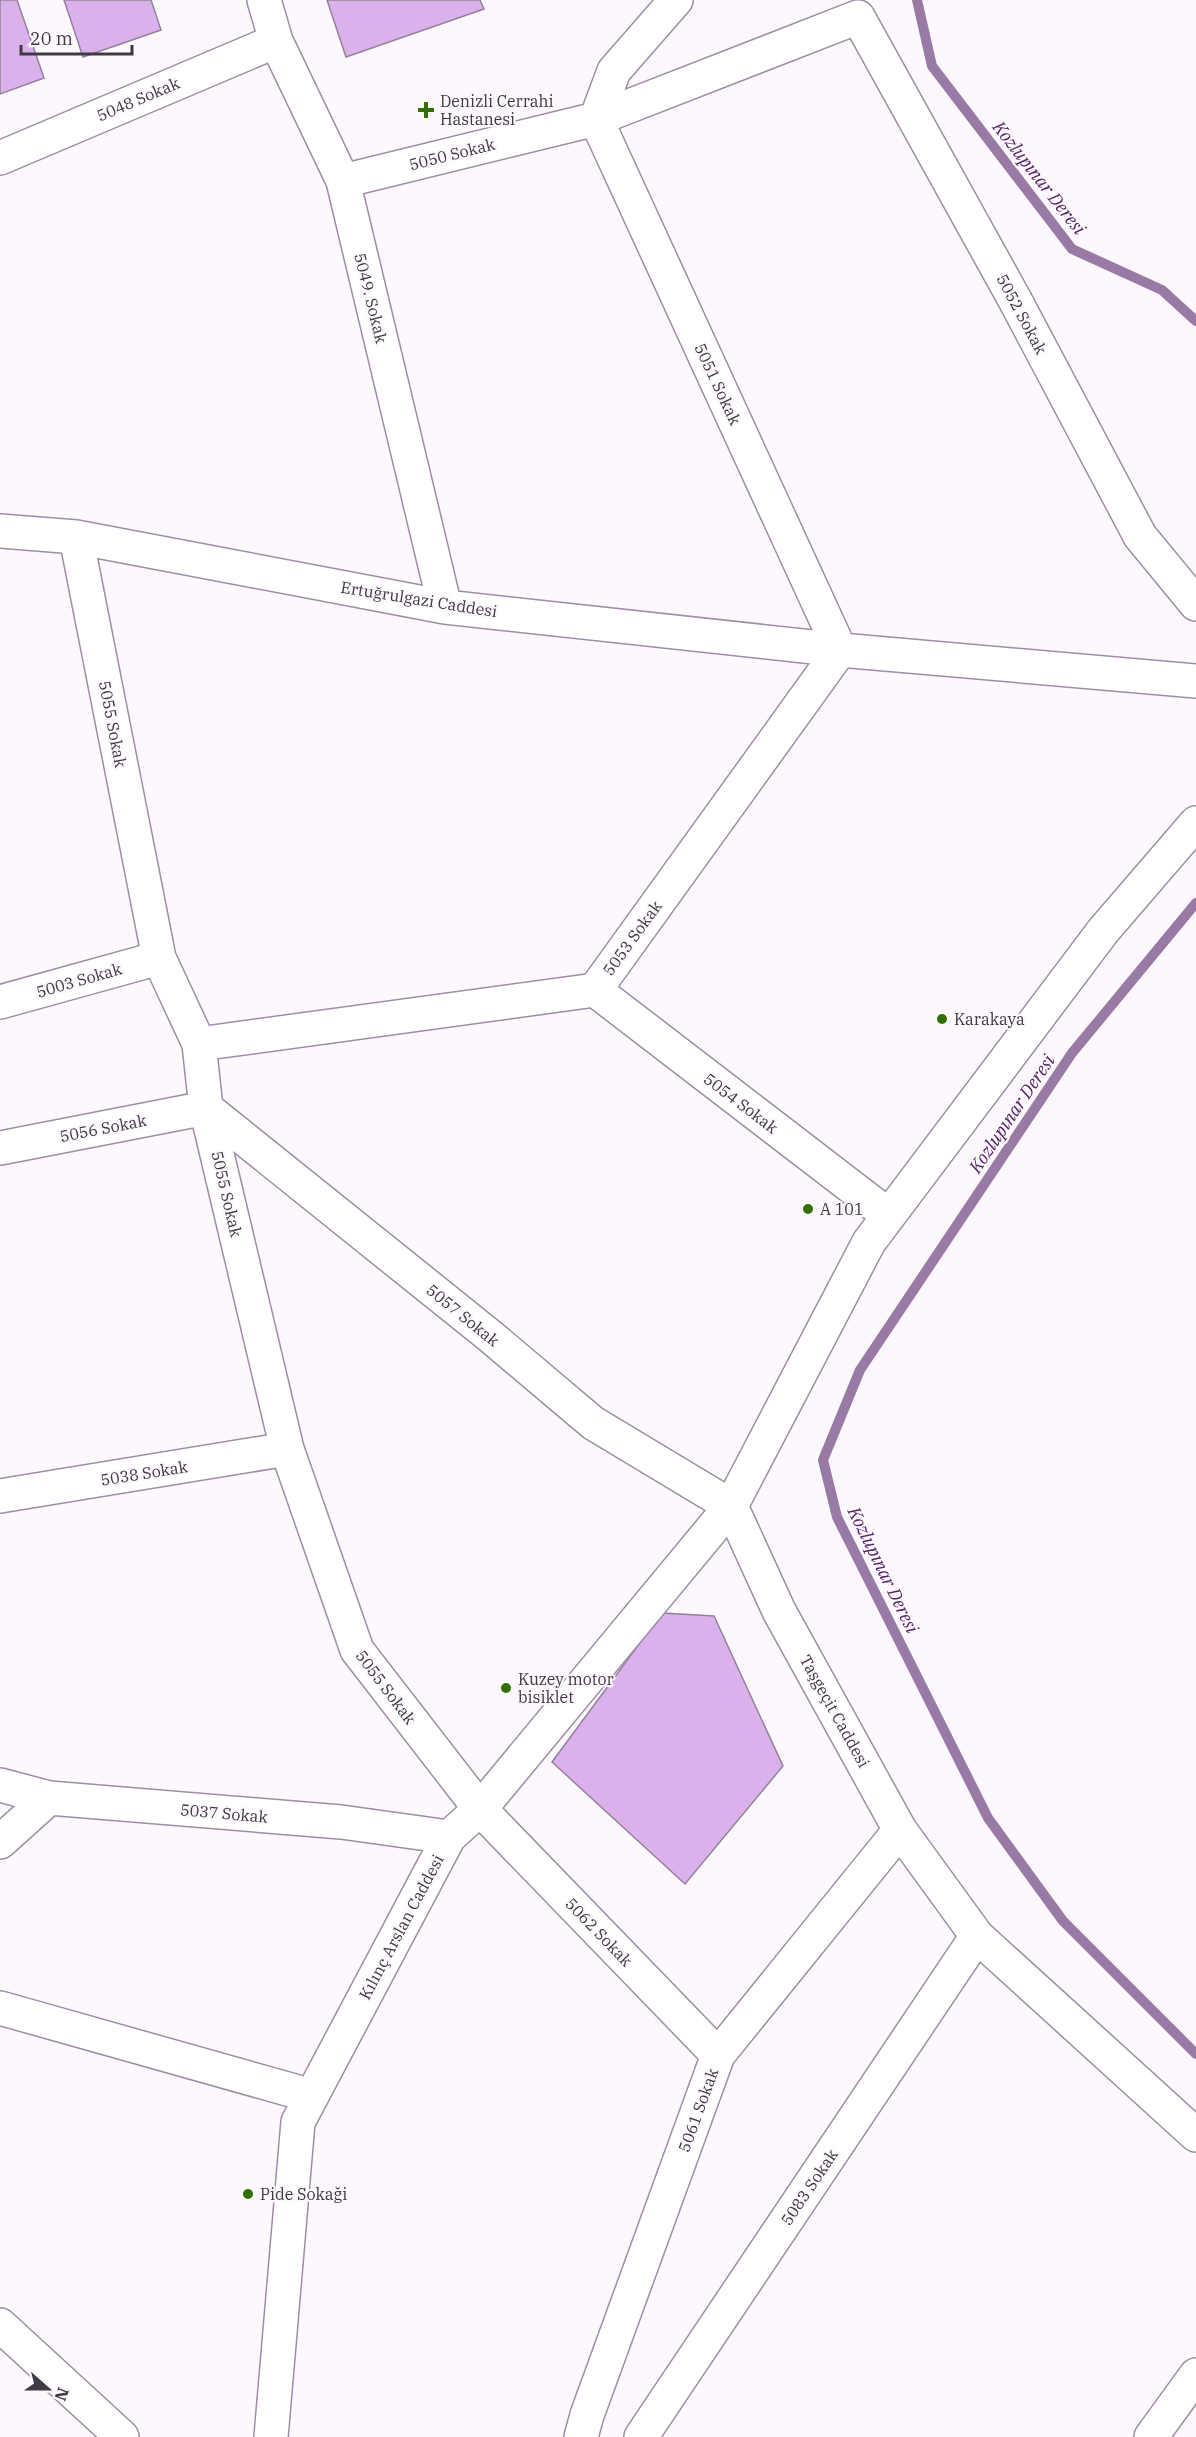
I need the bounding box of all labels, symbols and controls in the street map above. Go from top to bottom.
scale bar [21,18,132,56]
text: 20 m [30,27,73,50]
street label: 5048 Sokak [94,72,183,125]
place label: Denizli Cerrahi Hastanesi [440,91,554,129]
marker: Denizli Cerrahi Hastanesi [417,101,435,119]
water label: Kozlupınar Deresi [987,115,1091,240]
street label: 5050 Sokak [407,133,498,174]
street label: 5049. Sokak [350,251,392,346]
street label: 5052 Sokak [993,270,1052,358]
street label: 5051 Sokak [690,340,746,429]
street label: Ertuğrulgazi Caddesi [339,577,499,621]
street label: 5055 Sokak [95,679,131,770]
street label: 5053 Sokak [598,896,666,979]
street label: 5003 Sokak [34,958,125,1002]
place label: Karakaya [954,1009,1025,1029]
marker: Karakaya [935,1012,949,1026]
water label: Kozlupınar Deresi [963,1050,1060,1178]
street label: 5054 Sokak [700,1069,783,1138]
street label: 5056 Sokak [58,1110,149,1146]
street label: 5055 Sokak [207,1149,247,1240]
place label: A 101 [820,1199,864,1219]
marker: A 101 [801,1202,815,1216]
street label: 5057 Sokak [423,1280,504,1351]
street label: 5038 Sokak [99,1456,190,1490]
water label: Kozlupınar Deresi [842,1502,924,1637]
street label: 5055 Sokak [352,1646,421,1729]
street label: Taşgeçit Caddesi [796,1651,874,1771]
place label: Kuzey motor bisiklet [518,1669,614,1707]
marker: Kuzey motor bisiklet [499,1681,513,1695]
street label: 5037 Sokak [179,1799,269,1827]
street label: Kılınç Arslan Caddesi [354,1851,448,2003]
street label: 5062 Sokak [561,1893,637,1971]
street label: 5061 Sokak [674,2065,723,2155]
street label: 5083 Sokak [776,2144,842,2229]
place label: Pide Sokaği [260,2184,347,2204]
marker: Pide Sokaği [241,2187,255,2201]
north arrow [18,2359,78,2419]
text: N [50,2385,74,2404]

